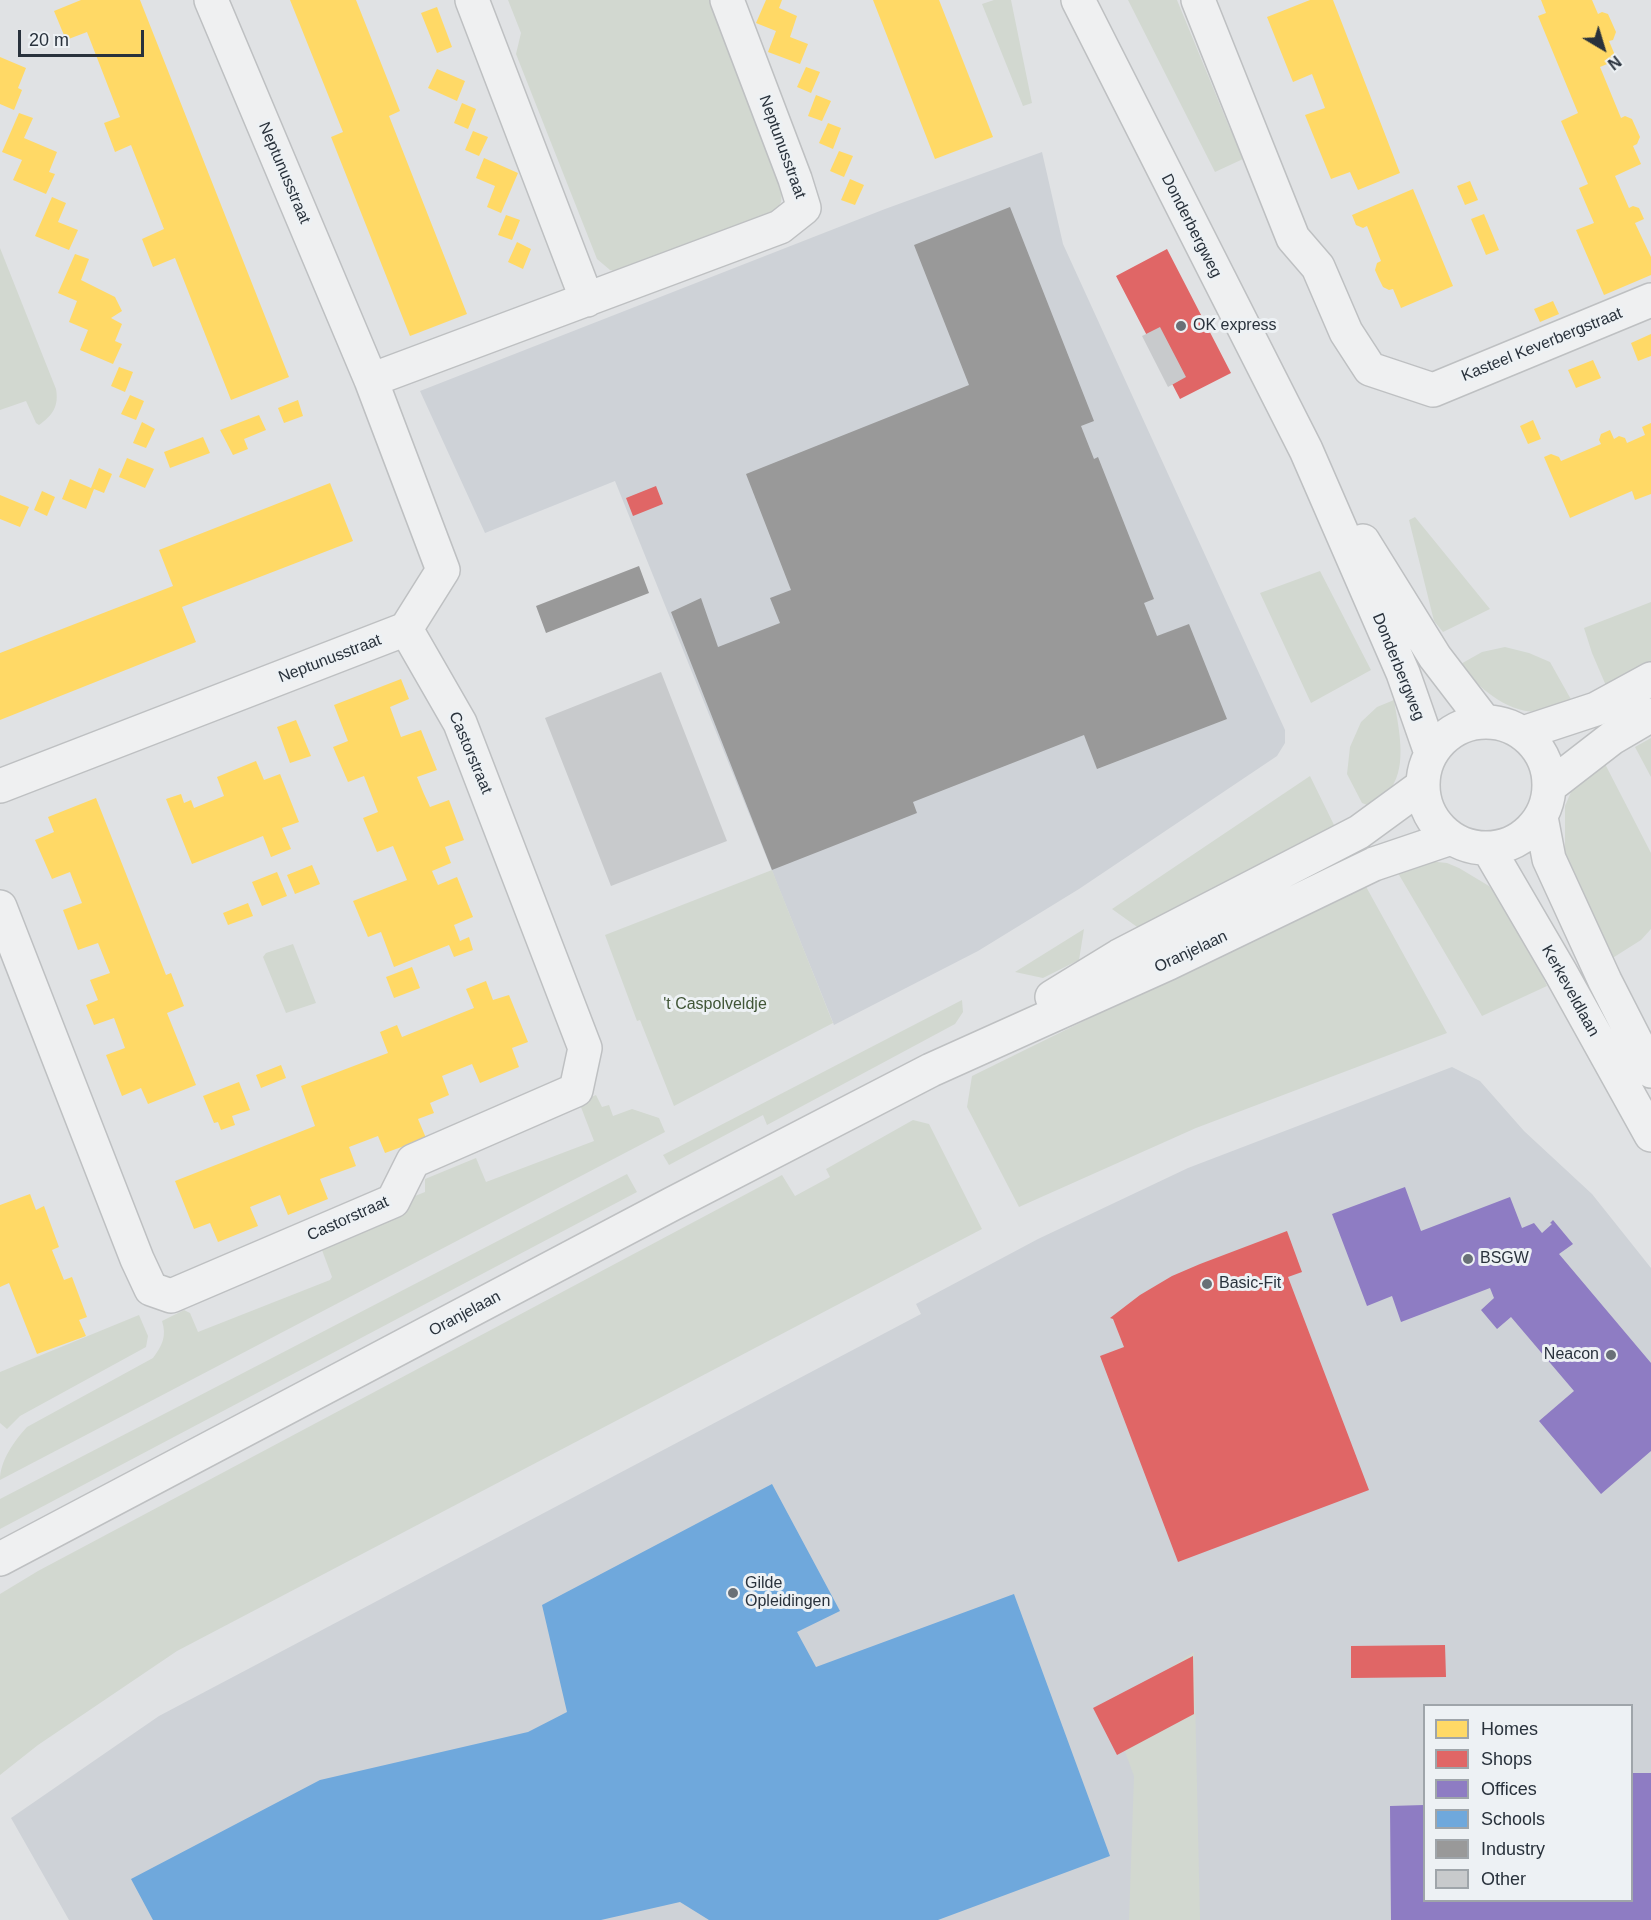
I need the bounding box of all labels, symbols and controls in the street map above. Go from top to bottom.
scale bar [21,18,147,56]
north arrow [1573,18,1633,78]
text: 20 m [29,30,69,50]
text: N [1605,52,1624,73]
street label: Neptunusstraat [754,93,810,201]
street label: Neptunusstraat [254,119,314,227]
street label: Donderbergweg [1157,171,1225,281]
street label: Kasteel Keverbergstraat [1459,304,1625,386]
place label: OK express [1193,316,1277,336]
marker: OK express [1174,319,1188,333]
street label: Donderbergweg [1368,611,1428,723]
street label: Neptunusstraat [276,631,384,687]
street label: Castorstraat [444,709,496,797]
street label: Oranjelaan [1151,927,1231,977]
street label: Kerkeveldlaan [1537,942,1603,1040]
park label: 't Caspolveldje [663,995,767,1015]
street label: Castorstraat [304,1193,392,1245]
place label: BSGW [1480,1249,1529,1269]
marker: BSGW [1461,1252,1475,1266]
place label: Basic-Fit [1219,1274,1281,1294]
marker: Basic-Fit [1200,1277,1214,1291]
street label: Oranjelaan [426,1287,504,1341]
place label: Neacon [1544,1345,1599,1365]
marker: Neacon [1604,1348,1618,1362]
place label: Gilde Opleidingen [745,1574,830,1612]
marker: Gilde Opleidingen [726,1586,740,1600]
legend [1423,1704,1633,1902]
text: Homes [1481,1719,1538,1739]
text: Shops [1481,1749,1532,1769]
text: Offices [1481,1779,1537,1799]
text: Schools [1481,1809,1545,1829]
text: Industry [1481,1839,1545,1859]
text: Other [1481,1869,1526,1889]

